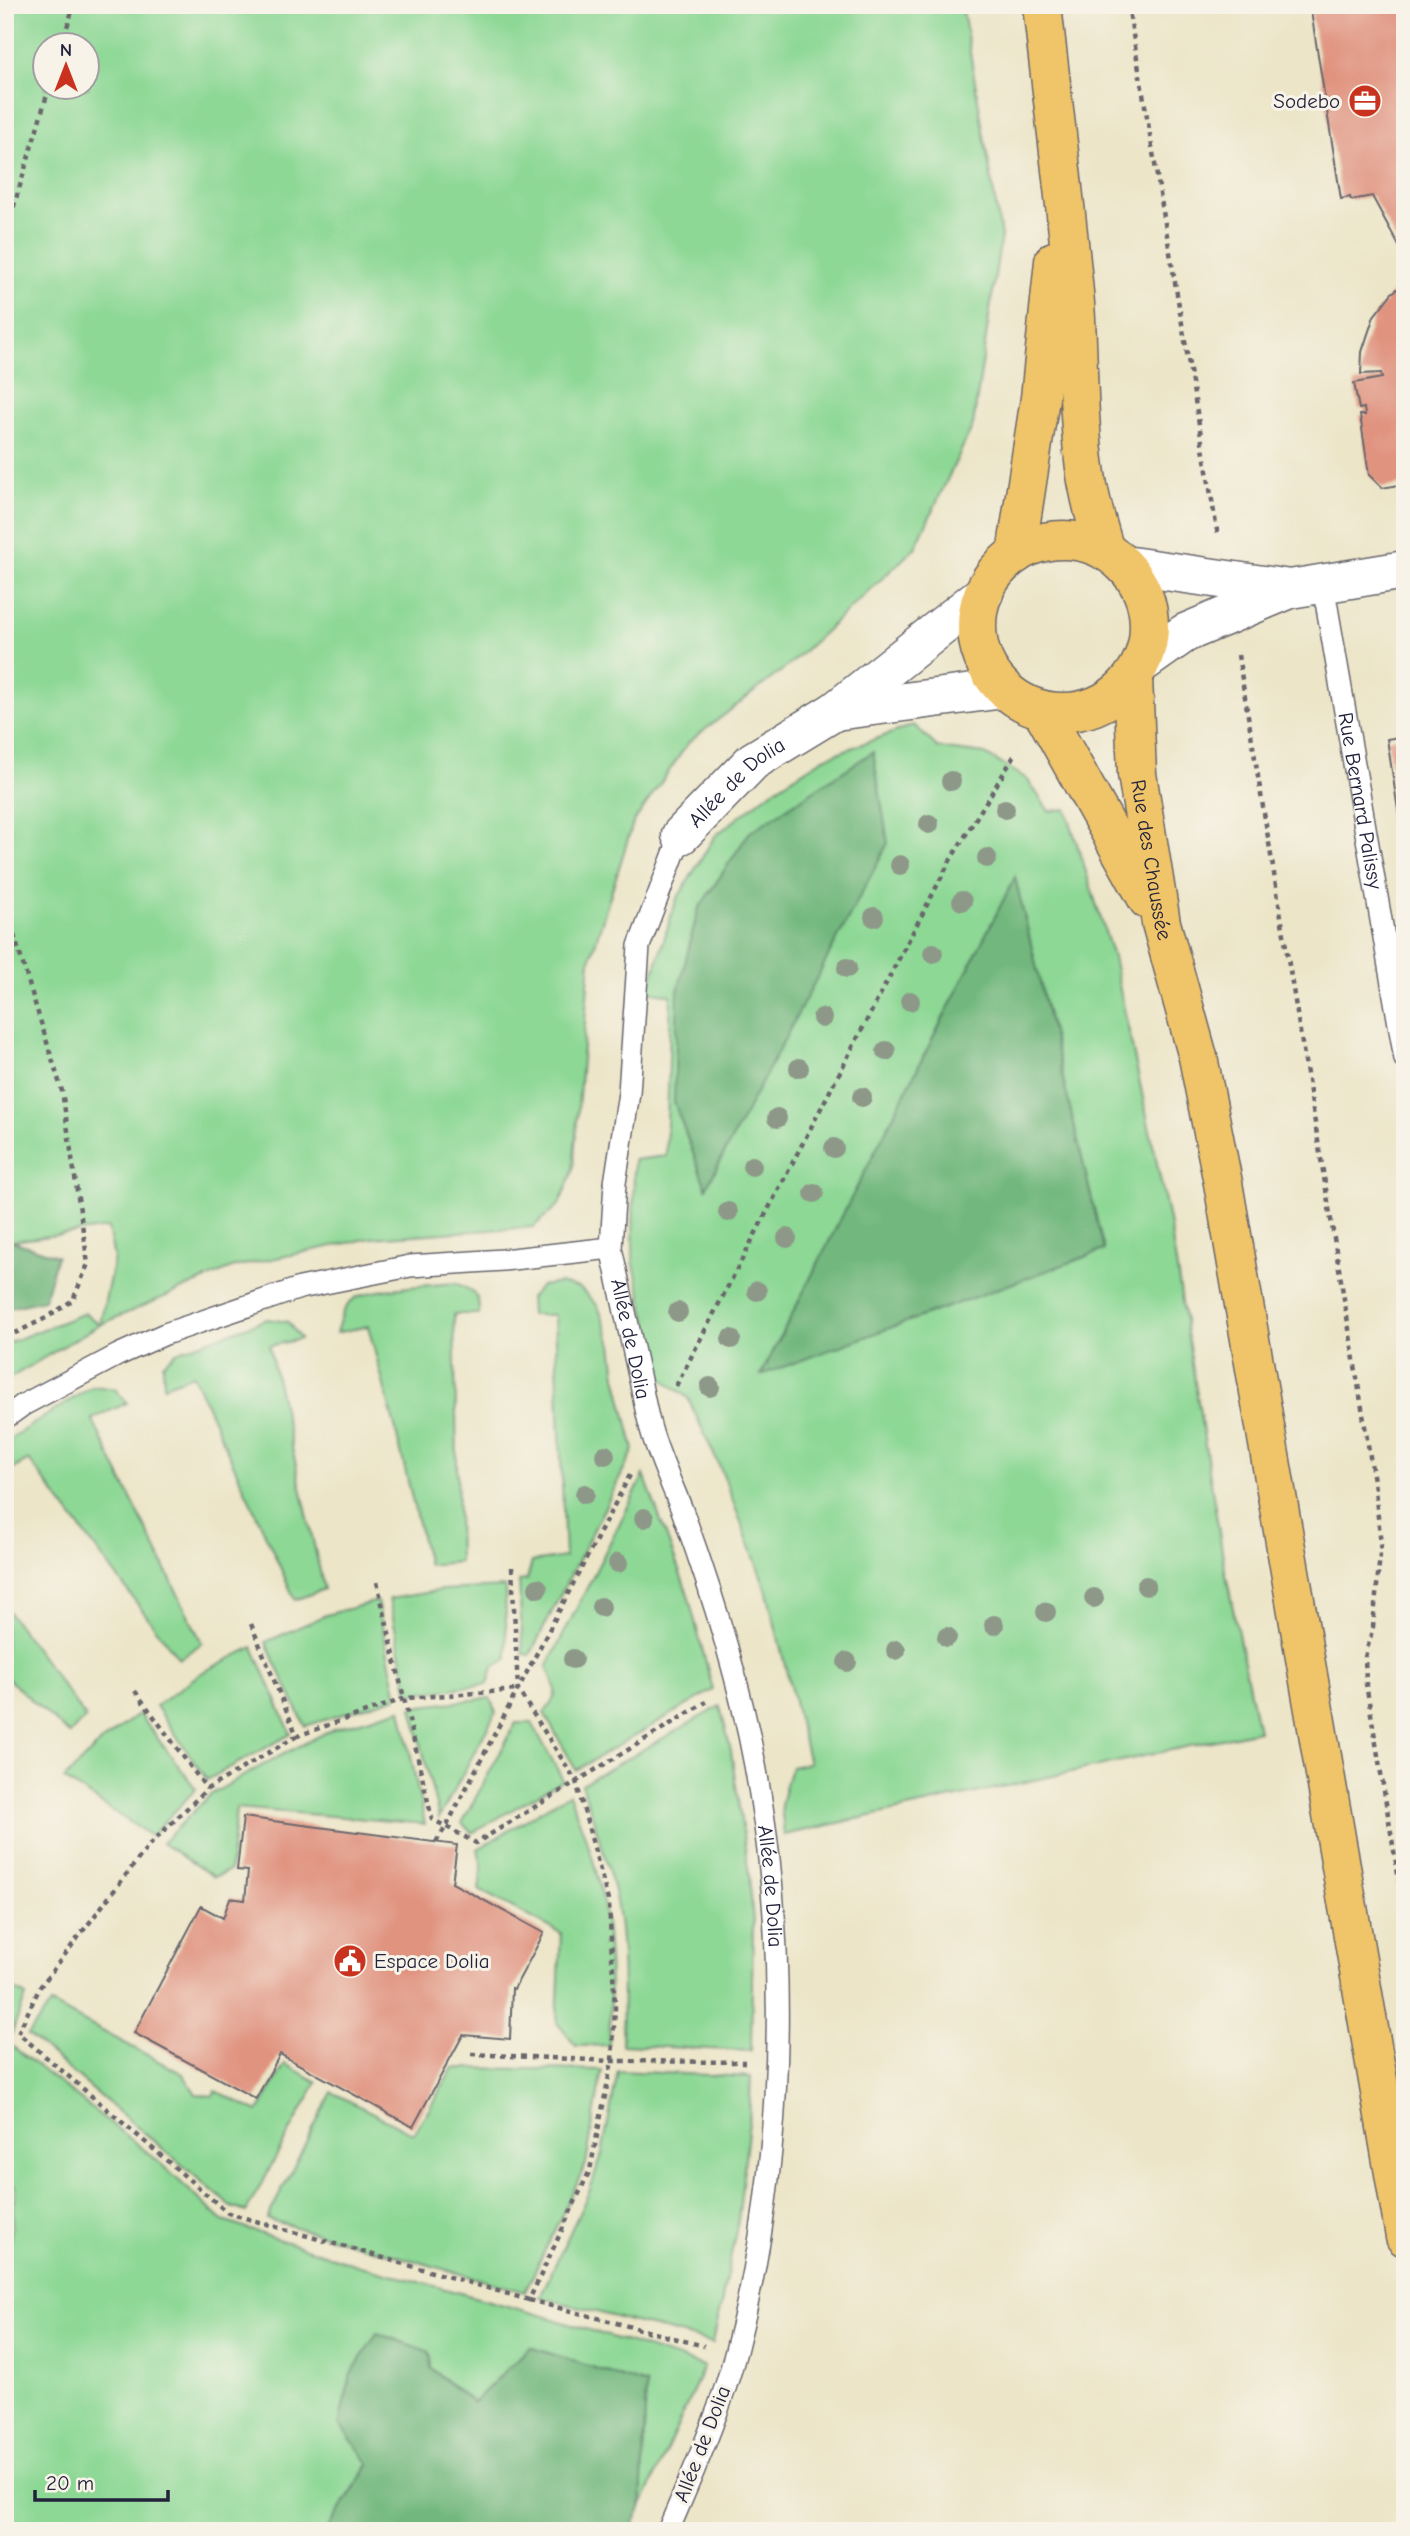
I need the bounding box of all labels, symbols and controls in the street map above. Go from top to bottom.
north arrow [32,32,102,102]
text: N [60,39,72,61]
office icon: Sodebo [1346,82,1384,120]
place label: Sodebo [1273,89,1340,113]
street label: Rue Bernard Palissy [1333,711,1388,892]
street label: Allée de Dolia [683,732,789,832]
street label: Rue des Chaussée [1126,778,1177,943]
street label: Allée de Dolia [606,1276,656,1401]
street label: Allée de Dolia [753,1824,788,1948]
public building icon: Espace Dolia [331,1942,369,1980]
place label: Espace Dolia [374,1949,490,1973]
street label: Allée de Dolia [669,2382,735,2506]
scale bar [35,2459,168,2503]
text: 20 m [46,2471,94,2495]

